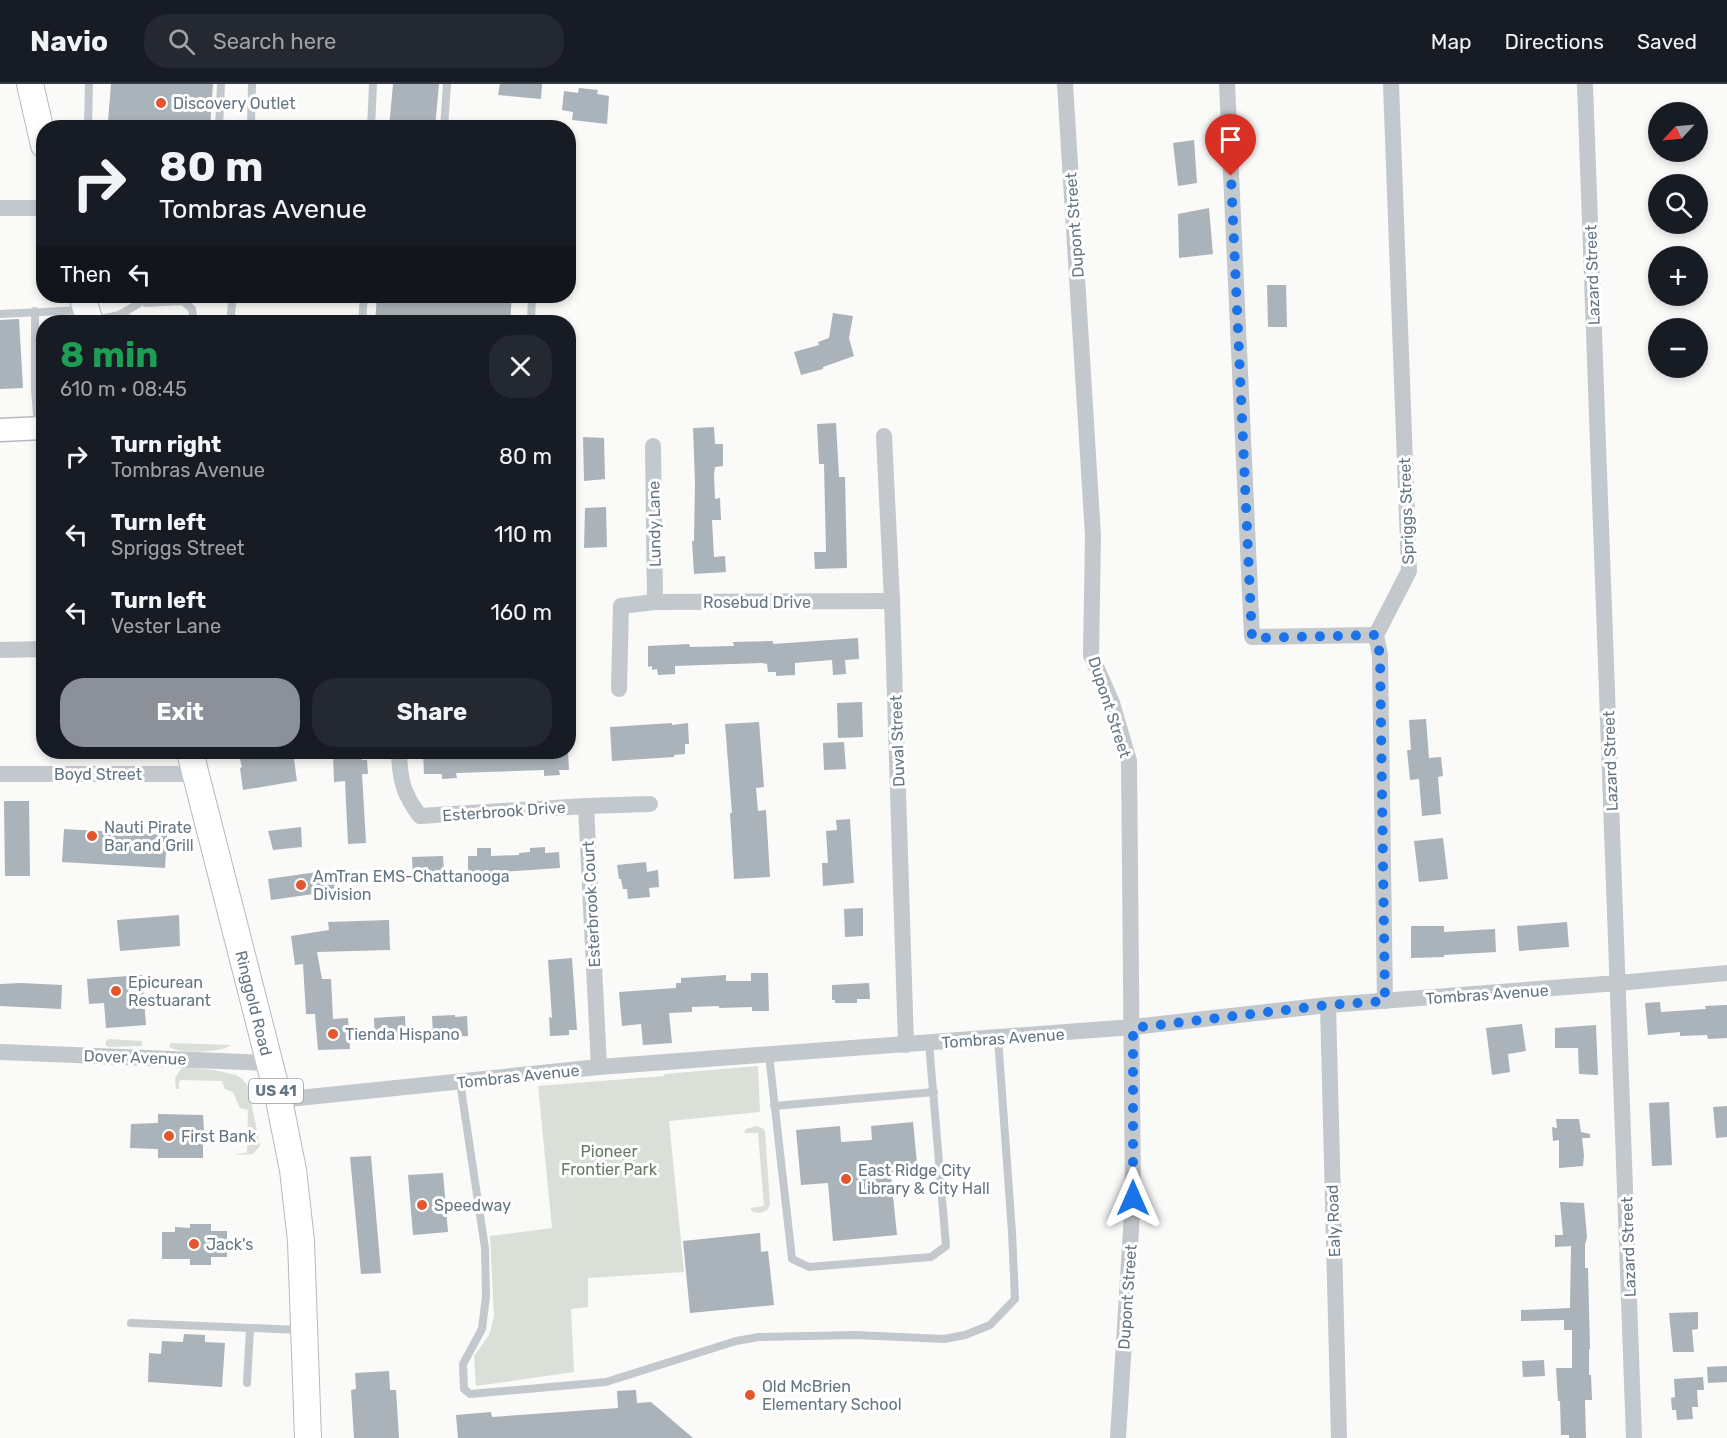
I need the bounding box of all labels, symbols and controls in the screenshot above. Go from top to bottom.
search box [144,14,564,68]
text: Navio [30,25,108,58]
icon: search [165,25,198,58]
text: Search here [213,28,336,55]
text: Map [1431,29,1472,54]
text: Directions [1505,29,1604,54]
text: Saved [1637,29,1697,54]
place label: Discovery Outlet [173,94,295,113]
marker: Discovery Outlet [154,96,168,110]
north arrow [1648,102,1708,162]
map controls [1648,102,1708,378]
pin [1205,114,1256,176]
icon: arrive [1214,123,1247,156]
text: 80 m [159,142,263,192]
icon: right [60,144,138,222]
street label: Dupont Street [1061,172,1088,278]
button: search [1648,174,1708,234]
text: Tombras Avenue [159,193,367,225]
street label: Lazard Street [1581,224,1604,326]
button: + [1648,246,1708,306]
icon: left [123,258,156,291]
text: Then [60,261,111,288]
button: − [1648,318,1708,378]
text: 8 min [60,333,158,376]
button: close [489,335,552,398]
text: 610 m · 08:45 [60,377,187,401]
text: Turn right [111,431,221,458]
icon: right [60,440,93,473]
text: 80 m [499,443,552,470]
street label: Spriggs Street [1395,457,1418,565]
text: Tombras Avenue [111,458,265,482]
street label: Lundy Lane [644,481,665,567]
text: Turn left [111,509,206,536]
icon: left [60,518,93,551]
text: 110 m [494,521,552,548]
text: Spriggs Street [111,536,245,560]
text: Turn left [111,587,206,614]
street label: Rosebud Drive [703,593,811,612]
icon: left [60,596,93,629]
text: 160 m [490,599,552,626]
text: Vester Lane [111,614,221,638]
street label: Dupont Street [1084,654,1135,760]
button: Exit [60,678,300,747]
button: Share [312,678,552,747]
street label: Duval Street [886,695,909,787]
street label: Lazard Street [1599,710,1622,812]
street label: Boyd Street [54,765,142,784]
street label: Esterbrook Drive [442,798,566,825]
place label: Nauti Pirate Bar and Grill [104,818,194,855]
marker: Nauti Pirate Bar and Grill [85,829,99,843]
street label: Esterbrook Court [579,840,604,968]
place label: AmTran EMS-Chattanooga Division [313,867,510,904]
marker: AmTran EMS-Chattanooga Division [294,878,308,892]
street label: Ringgold Road [231,949,276,1058]
place label: Epicurean Restuarant [128,973,211,1010]
street label: Tombras Avenue [1425,981,1549,1008]
marker: Epicurean Restuarant [109,984,123,998]
place label: Tienda Hispano [345,1025,460,1044]
street label: Tombras Avenue [941,1025,1065,1052]
marker: Tienda Hispano [326,1027,340,1041]
street label: Dover Avenue [83,1046,187,1069]
street label: Tombras Avenue [456,1061,580,1092]
road number: US 41 [249,1079,303,1103]
place label: First Bank [181,1127,257,1146]
marker: First Bank [162,1129,176,1143]
park label: Pioneer Frontier Park [561,1142,658,1179]
place label: East Ridge City Library & City Hall [858,1161,990,1198]
position arrow [1101,1166,1165,1230]
marker: East Ridge City Library & City Hall [839,1172,853,1186]
street label: Ealy Road [1323,1184,1344,1258]
place label: Speedway [434,1196,511,1215]
street label: Lazard Street [1617,1196,1640,1298]
marker: Speedway [415,1198,429,1212]
place label: Jack's [206,1235,253,1254]
marker: Jack's [187,1237,201,1251]
street label: Dupont Street [1114,1244,1141,1350]
place label: Old McBrien Elementary School [762,1377,902,1414]
marker: Old McBrien Elementary School [743,1388,757,1402]

